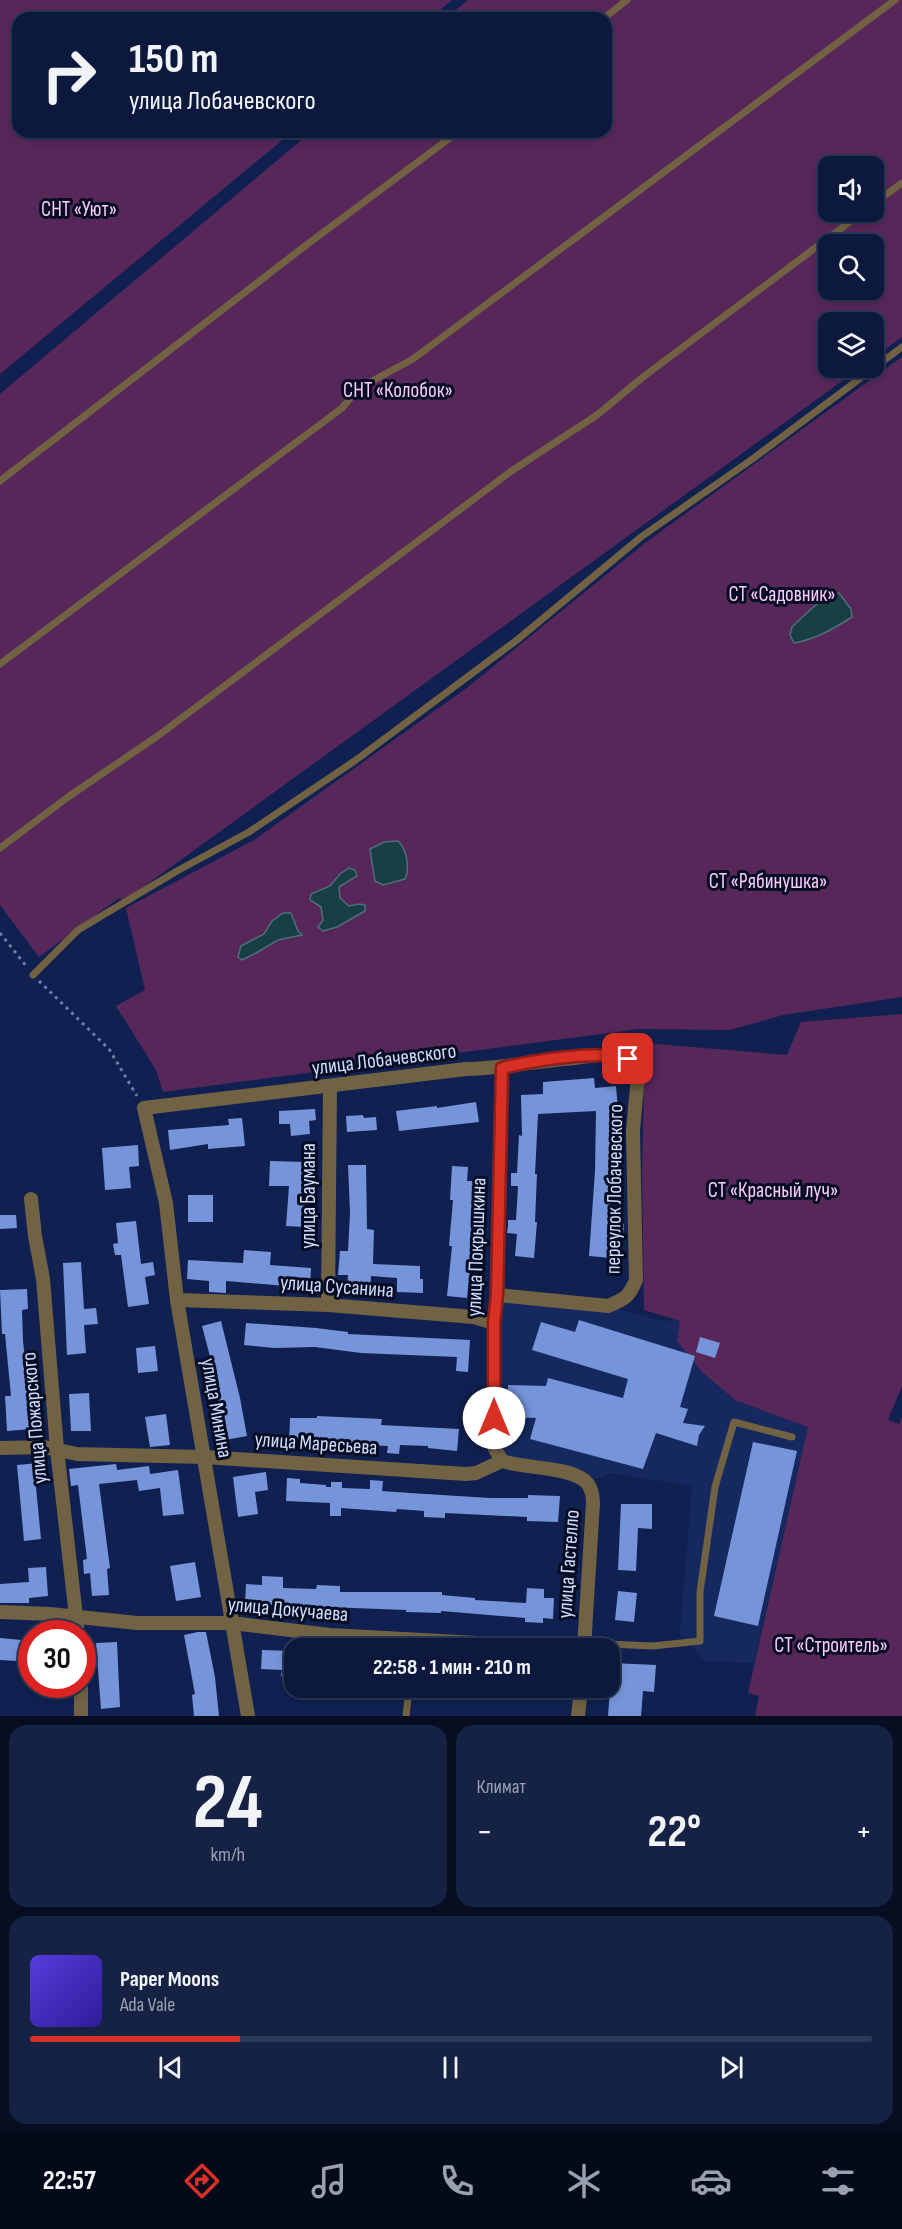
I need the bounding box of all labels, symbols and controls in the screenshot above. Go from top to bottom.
text: 150 m [129,34,218,85]
icon: right [30,36,108,114]
text: улица Лобачевского [129,85,316,117]
map controls [818,156,884,378]
button: sound [818,156,884,222]
park label: СНТ «Уют» [41,197,117,222]
button: search [818,234,884,300]
button: layers [818,312,884,378]
park label: СНТ «Колобок» [343,378,453,403]
park label: СТ «Садовник» [728,582,836,607]
park label: СТ «Рябинушка» [709,869,827,894]
pin [602,1033,653,1084]
street label: улица Лобачевского [310,1038,458,1081]
icon: arrive [611,1042,644,1075]
street label: переулок Лобачевского [601,1104,628,1274]
street label: улица Баумана [296,1143,321,1249]
street label: улица Покрышкина [462,1177,491,1317]
park label: СТ «Красный луч» [708,1178,838,1203]
street label: улица Сусанина [279,1270,395,1303]
street label: улица Пожарского [16,1351,53,1485]
street label: улица Минина [195,1356,238,1460]
position arrow [462,1386,526,1450]
street label: улица Маресьева [254,1427,378,1460]
street label: улица Гастелло [552,1509,585,1619]
street label: улица Докучаева [227,1592,349,1627]
speed limit sign: 30 [18,1620,96,1698]
park label: СТ «Строитель» [774,1633,888,1658]
text: 22:58 · 1 мин · 210 m [373,1654,531,1681]
text: 24 [193,1757,263,1850]
text: Климат [477,1775,526,1799]
text: 22° [647,1805,701,1860]
text: − [477,1812,493,1852]
text: + [856,1812,872,1852]
text: km/h [210,1843,245,1867]
text: Paper Moons [120,1966,219,1993]
text: Ada Vale [120,1993,175,2017]
icon: previous [154,2051,187,2084]
icon: pause [434,2051,467,2084]
icon: next [715,2051,748,2084]
icon: directions [181,2160,223,2202]
icon: music [308,2160,350,2202]
icon: phone [436,2160,478,2202]
icon: climate [563,2160,605,2202]
icon: car [690,2160,732,2202]
icon: filters [817,2160,859,2202]
text: 22:57 [43,2165,96,2197]

